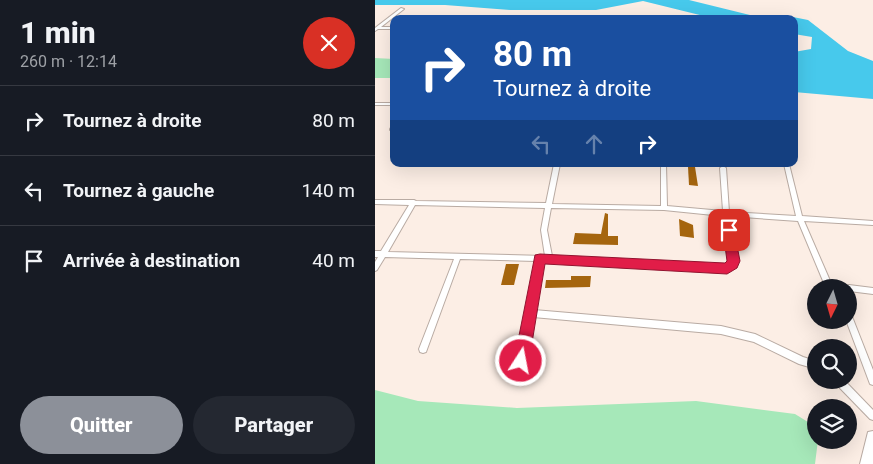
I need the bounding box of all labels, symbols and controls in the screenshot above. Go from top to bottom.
text: 1 min [20,15,96,50]
button: close [303,17,355,69]
text: 80 m [493,34,572,75]
icon: right [410,35,475,100]
text: 260 m · 12:14 [20,52,117,71]
text: Tournez à droite [493,76,651,101]
icon: right [20,107,48,135]
text: Tournez à droite [63,109,202,132]
text: 80 m [312,109,355,132]
icon: left [527,130,555,158]
icon: ahead [580,130,608,158]
icon: right [633,130,661,158]
icon: left [20,177,48,205]
text: Tournez à gauche [63,179,214,202]
text: 140 m [302,179,355,202]
pin [708,209,750,251]
icon: arrive [715,216,743,244]
icon: arrive [20,247,48,275]
text: Arrivée à destination [63,249,240,272]
text: 40 m [312,249,355,272]
north arrow [807,279,857,329]
map controls [807,279,857,449]
position arrow [494,334,546,386]
button: search [807,339,857,389]
button: Quitter [20,396,183,454]
button: Partager [193,396,355,454]
button: layers [807,399,857,449]

